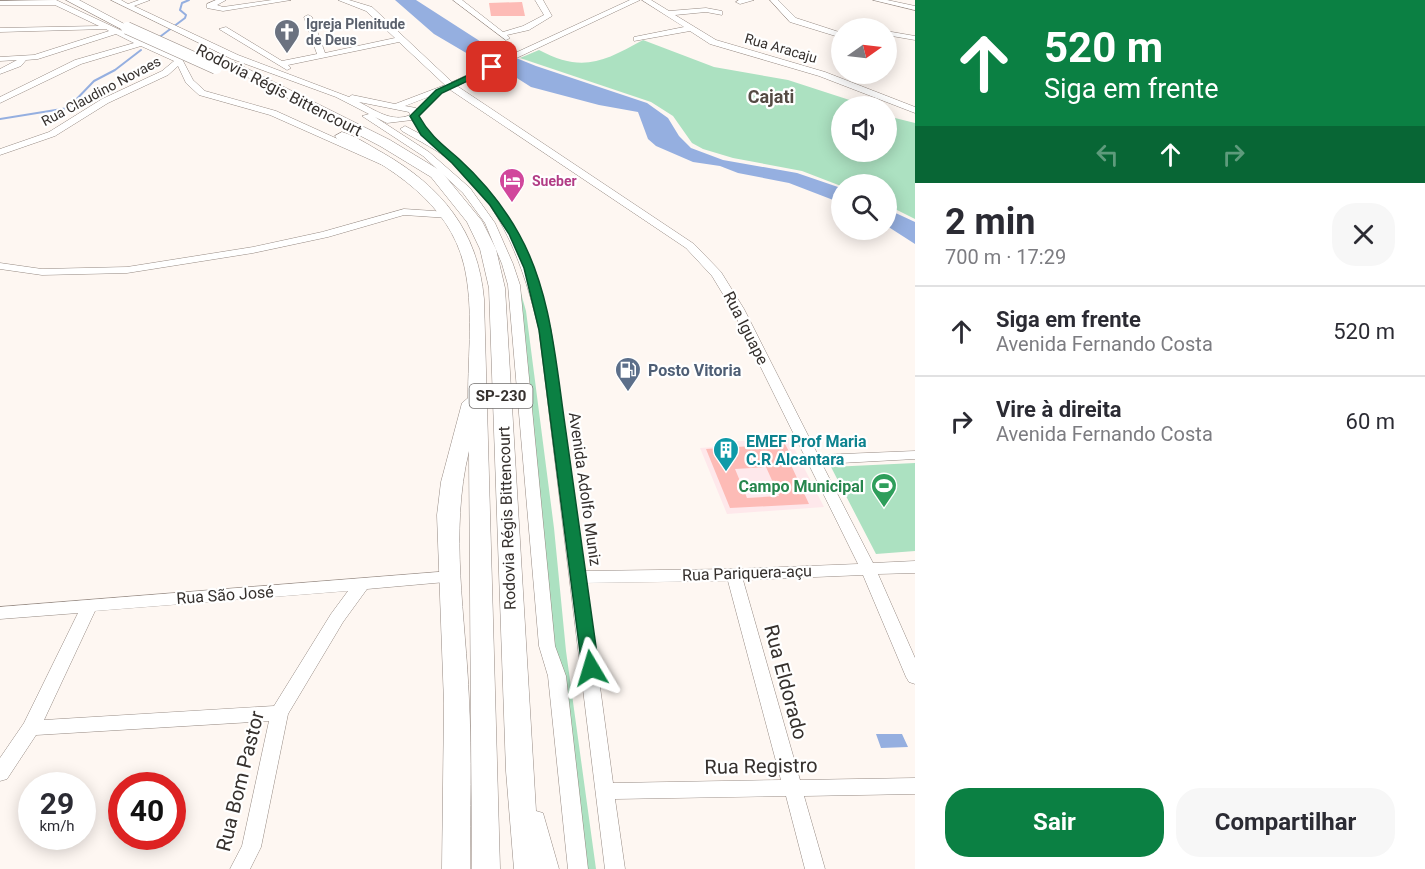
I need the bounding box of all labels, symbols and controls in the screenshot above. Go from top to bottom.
place label: Igreja Plenitude de Deus [306,16,406,48]
church icon: Igreja Plenitude de Deus [272,17,302,55]
north arrow [831,18,897,84]
map controls [831,18,897,240]
text: 520 m [1044,23,1163,72]
icon: ahead [945,24,1023,102]
street label: Rua Aracaju [743,30,819,66]
street label: Rodovia Régis Bittencourt [193,40,365,140]
pin [466,41,517,92]
icon: arrive [475,50,508,83]
street label: Rua Claudino Novaes [39,53,163,129]
text: Siga em frente [1044,73,1219,105]
district label: Cajati [748,86,794,107]
button: sound [831,96,897,162]
icon: left [1091,138,1124,171]
icon: ahead [1154,138,1187,171]
icon: right [1217,138,1250,171]
hotel icon: Sueber [497,166,527,204]
place label: Sueber [532,173,577,189]
button: search [831,174,897,240]
text: 2 min [945,201,1036,243]
button: close [1332,203,1395,266]
text: 700 m · 17:29 [945,245,1066,269]
street label: Rua Iguape [719,288,773,368]
text: Siga em frente [996,307,1141,332]
icon: ahead [945,315,978,348]
text: 520 m [1333,319,1395,344]
text: Avenida Fernando Costa [996,332,1213,356]
fuel station icon: Posto Vitoria [613,355,643,393]
place label: Posto Vitoria [648,361,742,380]
road number: SP-230 [470,384,532,408]
text: Vire à direita [996,397,1122,422]
icon: right [945,405,978,438]
text: 60 m [1346,409,1395,434]
street label: Avenida Adolfo Muniz [565,411,605,567]
text: Avenida Fernando Costa [996,422,1213,446]
street label: Rodovia Régis Bittencourt [494,426,520,610]
place label: EMEF Prof Maria C.R Alcantara [746,432,867,469]
building icon: EMEF Prof Maria C.R Alcantara [711,435,741,473]
sports icon: Campo Municipal [869,471,899,509]
place label: Campo Municipal [739,477,864,496]
street label: Rua Pariquera-açu [682,561,812,585]
street label: Rua São José [176,582,274,608]
street label: Rua Eldorado [759,622,813,742]
position arrow [559,636,623,700]
street label: Rua Bom Pastor [211,708,269,854]
street label: Rua Registro [704,753,818,779]
speed limit sign: 40 [108,772,186,850]
text: 29 [40,786,74,821]
button: Sair [945,788,1164,857]
button: Compartilhar [1176,788,1395,857]
text: km/h [39,817,75,835]

